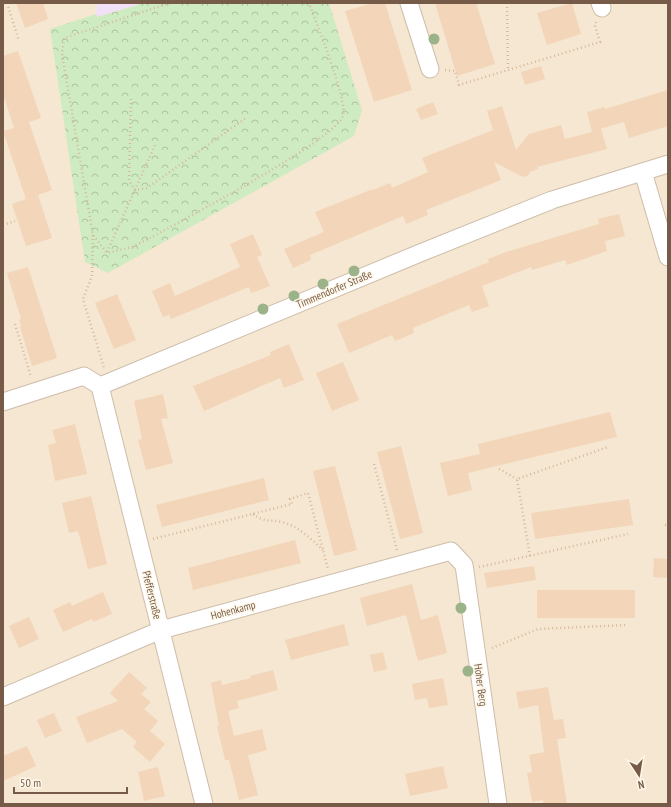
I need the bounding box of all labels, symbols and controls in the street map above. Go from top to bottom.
street label: Timmendorfer Straße [294,267,375,311]
street label: Pfefferstraße [139,569,165,621]
street label: Hohenkamp [209,597,257,623]
street label: Hoher Berg [471,663,491,707]
north arrow [619,755,659,795]
scale bar [14,769,127,795]
text: 50 m [20,775,41,790]
text: N [637,777,645,792]

